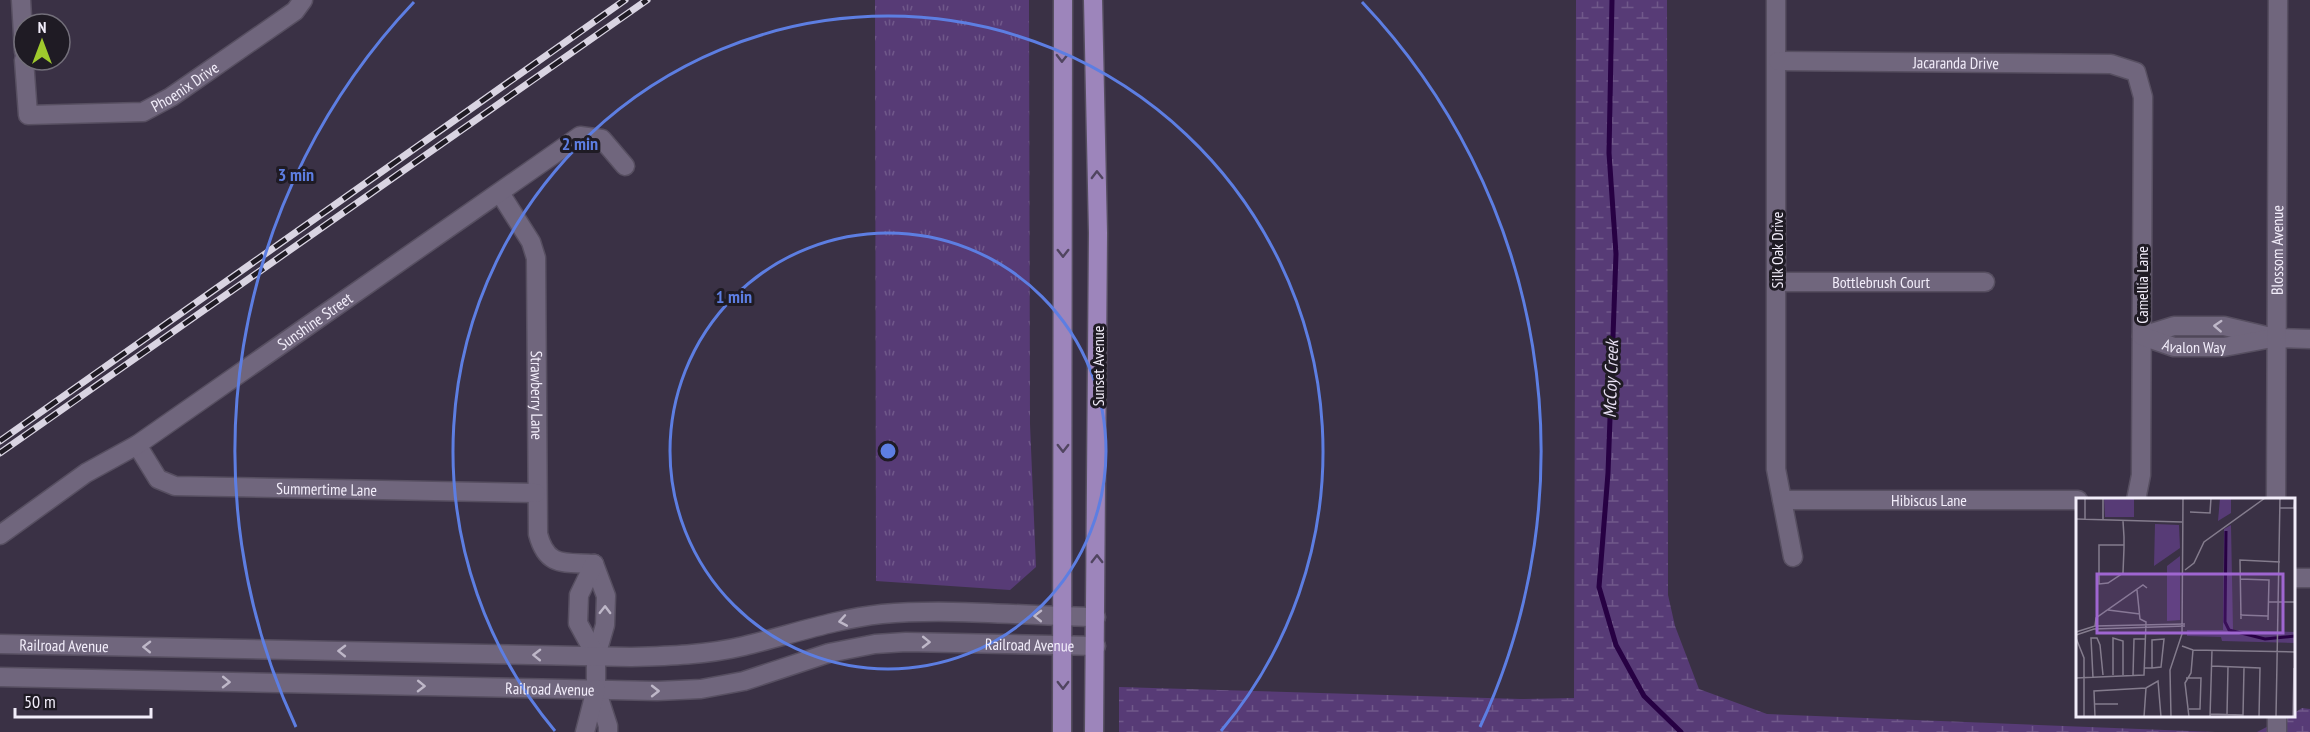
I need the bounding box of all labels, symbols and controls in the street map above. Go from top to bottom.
north arrow [12,12,72,72]
text: N [38,17,46,37]
street label: Jacaranda Drive [1912,52,1999,73]
one-way arrow [1056,54,1069,63]
street label: Phoenix Drive [147,57,222,116]
text: 2 min [562,132,598,155]
text: 3 min [278,163,314,186]
one-way arrow [1091,170,1103,179]
street label: Blossom Avenue [2267,205,2287,295]
street label: Silk Oak Drive [1767,212,1787,288]
street label: Camellia Lane [2132,246,2152,324]
one-way arrow [1057,249,1069,258]
street label: Bottlebrush Court [1832,272,1930,292]
text: 1 min [716,285,752,308]
street label: Sunshine Street [273,288,357,354]
one-way arrow [2213,320,2222,333]
street label: Sunset Avenue [1088,326,1108,406]
street label: Avalon Way [2160,334,2226,357]
water label: McCoy Creek [1598,338,1623,418]
street label: Strawberry Lane [527,351,547,440]
centre of rings [878,441,898,461]
one-way arrow [1057,444,1069,453]
street label: Summertime Lane [276,478,377,500]
street label: Hibiscus Lane [1891,490,1967,510]
inset map [2076,498,2295,717]
one-way arrow [1091,554,1103,563]
one-way arrow [599,605,612,614]
one-way arrow [1033,610,1042,622]
one-way arrow [839,614,849,627]
street label: Railroad Avenue [19,634,109,656]
street label: Railroad Avenue [985,634,1075,656]
one-way arrow [922,636,931,648]
one-way arrow [143,640,152,653]
one-way arrow [338,644,347,657]
one-way arrow [533,649,542,661]
one-way arrow [222,675,231,688]
street label: Railroad Avenue [505,678,595,700]
one-way arrow [417,680,426,692]
scale bar [15,681,152,719]
one-way arrow [1057,681,1069,690]
one-way arrow [650,685,659,697]
text: 50 m [24,690,56,713]

